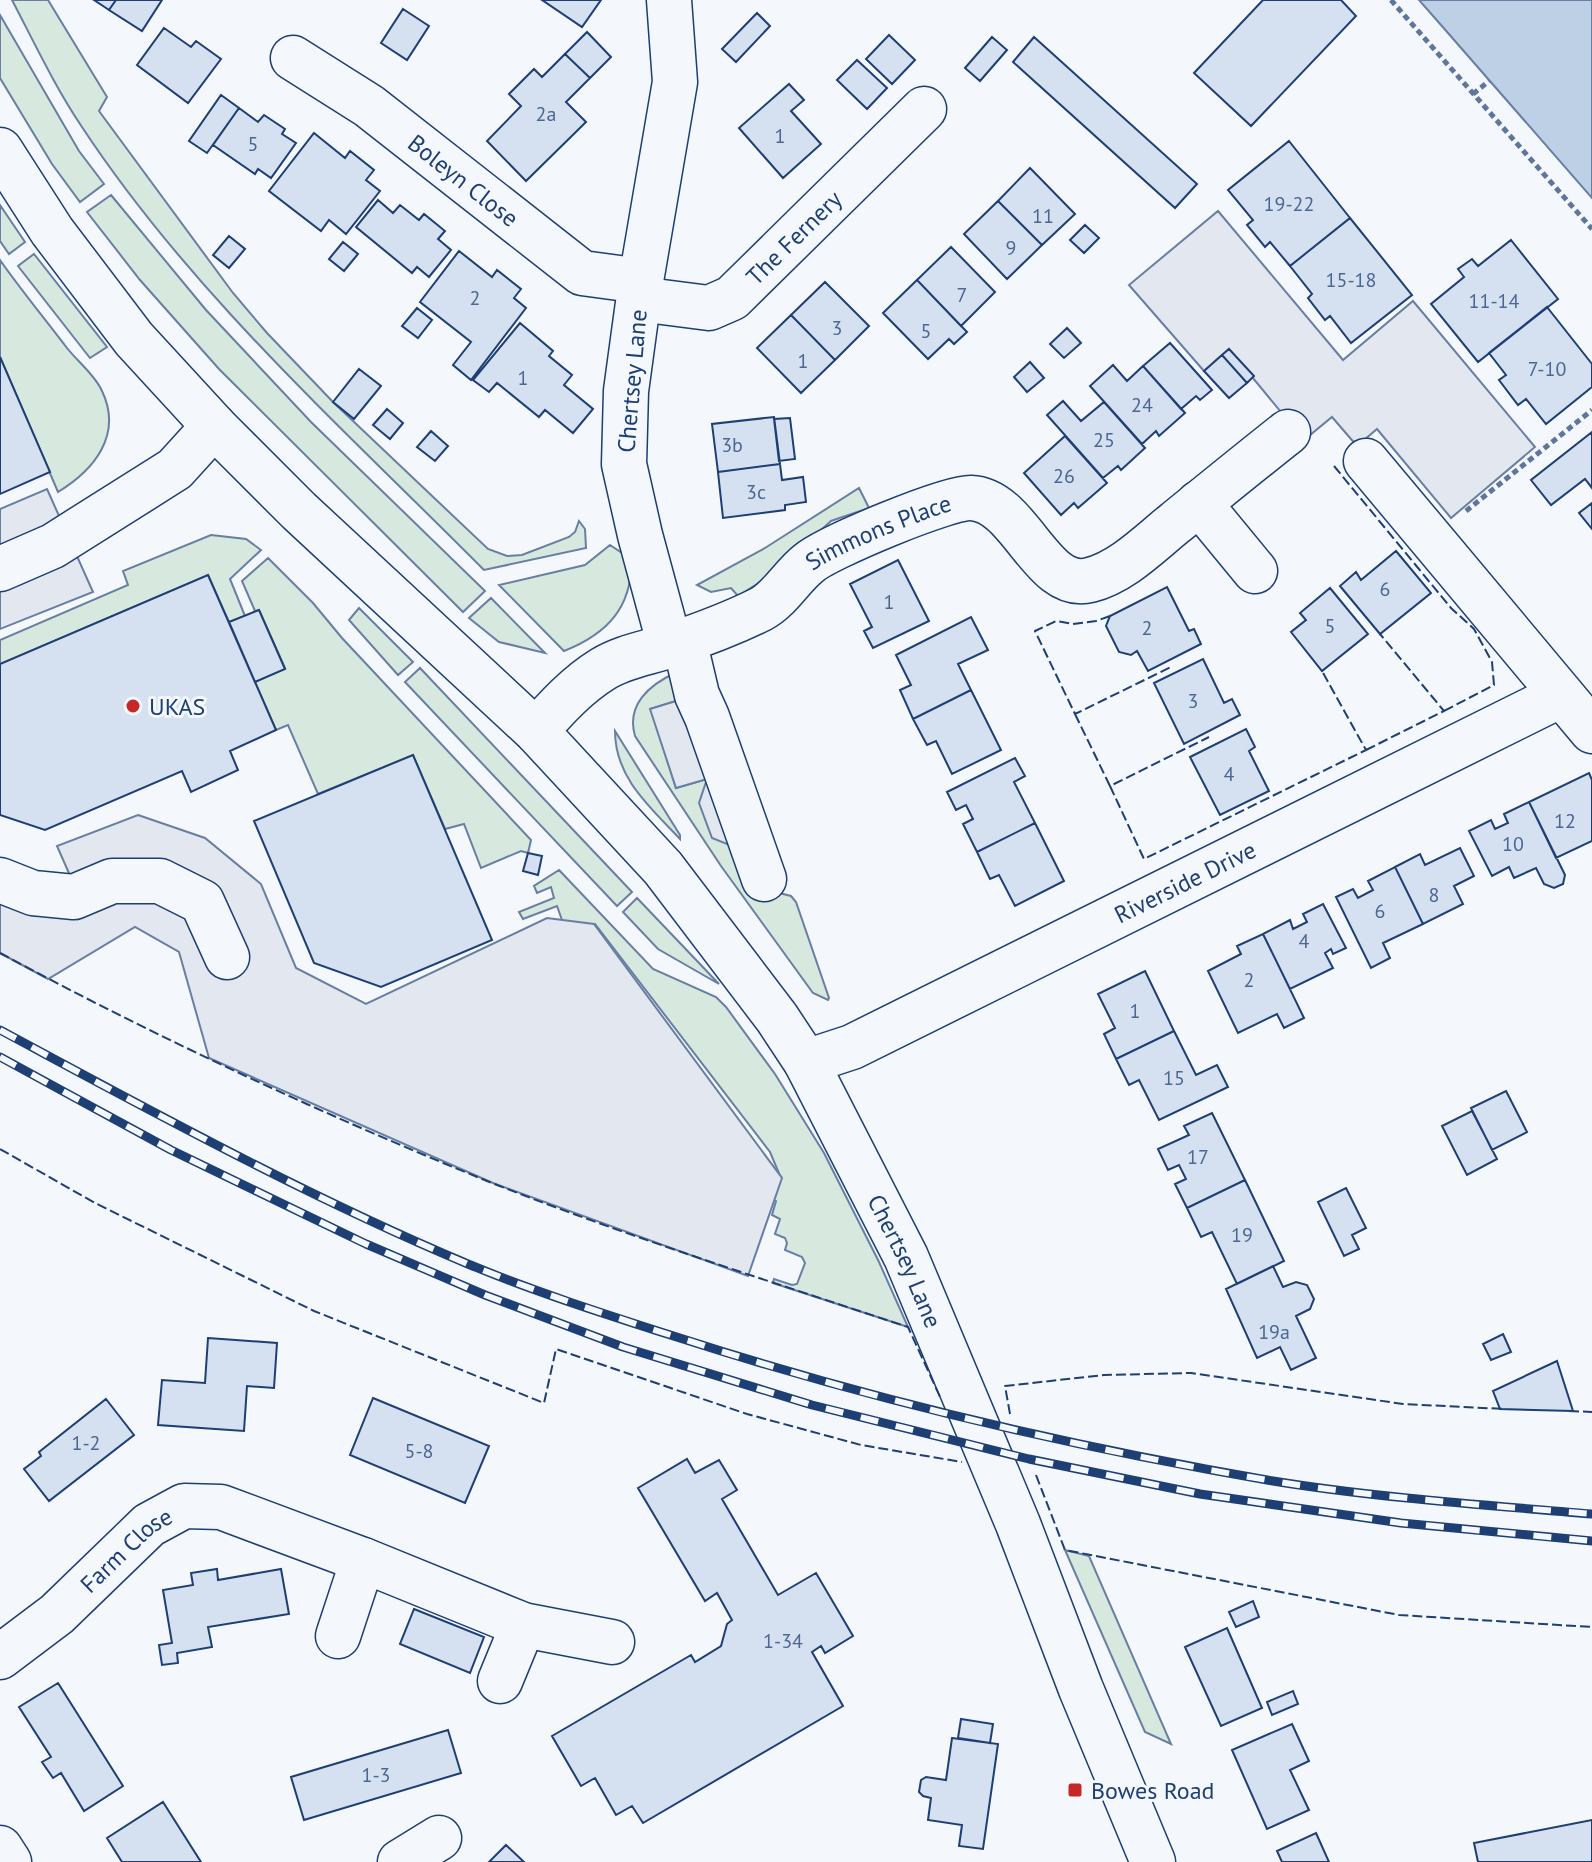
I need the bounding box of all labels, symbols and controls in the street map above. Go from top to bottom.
house number: 2a [536,101,556,127]
house number: 1 [775,123,785,149]
street label: Boleyn Close [402,127,525,233]
house number: 5 [248,131,258,157]
street label: The Fernery [739,183,848,291]
house number: 19-22 [1264,191,1314,217]
house number: 11 [1032,203,1054,229]
house number: 9 [1006,235,1016,261]
house number: 15-18 [1326,267,1376,293]
house number: 7 [957,282,967,308]
house number: 2 [470,285,480,311]
house number: 11-14 [1469,288,1519,314]
street label: Chertsey Lane [610,308,654,454]
house number: 3 [832,315,842,341]
house number: 5 [921,318,931,344]
house number: 1 [798,348,808,374]
house number: 7-10 [1528,356,1566,382]
house number: 1 [518,365,528,391]
house number: 24 [1131,392,1153,418]
house number: 25 [1093,427,1115,453]
house number: 3b [721,432,743,458]
house number: 26 [1053,463,1075,489]
house number: 3c [746,479,766,505]
street label: Simmons Place [799,487,955,577]
house number: 6 [1380,576,1390,602]
house number: 1 [884,589,894,615]
house number: 5 [1325,613,1335,639]
house number: 2 [1142,615,1152,641]
house number: 3 [1188,688,1198,714]
place label: UKAS [149,691,205,722]
marker: UKAS [124,697,142,715]
house number: 4 [1224,761,1235,787]
house number: 12 [1554,808,1576,834]
house number: 10 [1502,831,1524,857]
street label: Riverside Drive [1109,834,1261,930]
house number: 8 [1429,882,1439,908]
house number: 6 [1375,898,1385,924]
house number: 4 [1299,928,1310,954]
house number: 2 [1244,967,1254,993]
house number: 1 [1130,998,1140,1024]
house number: 15 [1163,1065,1185,1091]
house number: 17 [1187,1144,1209,1170]
street label: Chertsey Lane [861,1189,949,1332]
house number: 19 [1231,1222,1253,1248]
house number: 19a [1258,1319,1290,1345]
house number: 1-2 [72,1430,101,1456]
house number: 5-8 [405,1438,434,1464]
street label: Farm Close [73,1500,177,1599]
house number: 1-34 [763,1628,803,1654]
house number: 1-3 [362,1762,391,1788]
place label: Bowes Road [1091,1775,1215,1806]
marker: Bowes Road [1066,1781,1084,1799]

